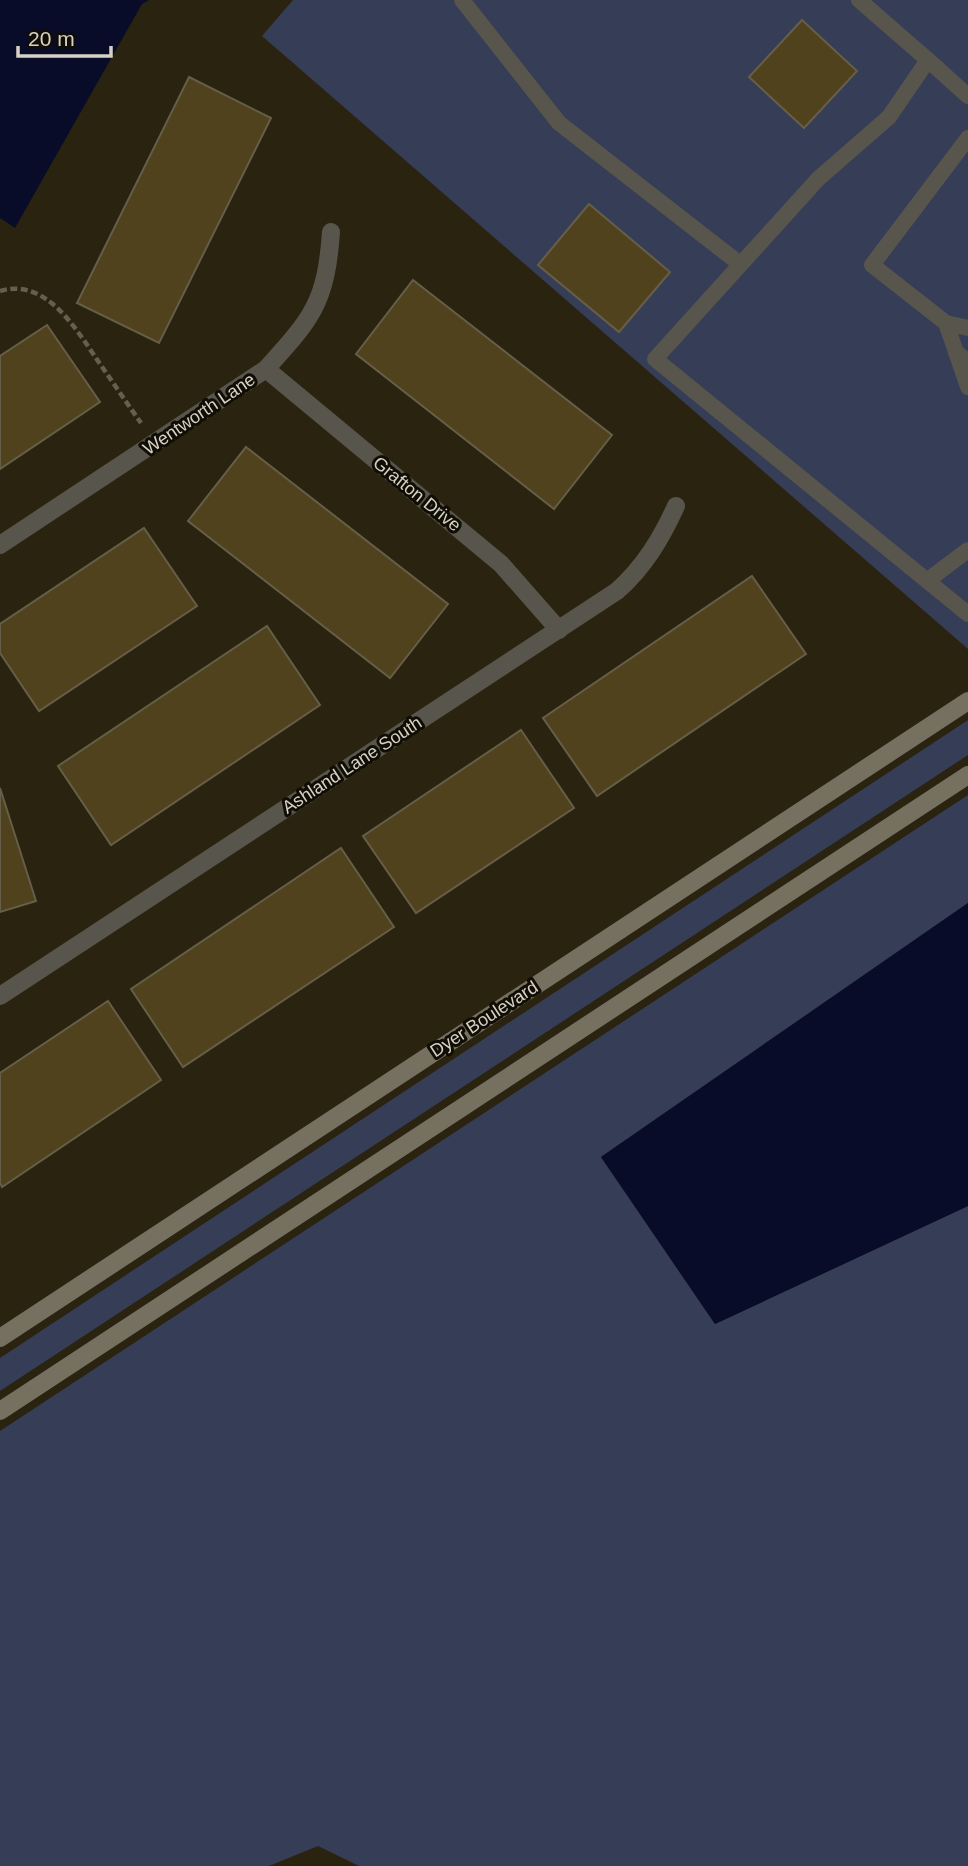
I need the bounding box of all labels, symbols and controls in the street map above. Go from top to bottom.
scale bar [18,14,110,58]
text: 20 m [28,27,75,50]
street label: Wentworth Lane [139,369,259,459]
street label: Grafton Drive [369,453,465,535]
street label: Ashland Lane South [279,712,425,818]
street label: Dyer Boulevard [427,977,541,1061]

